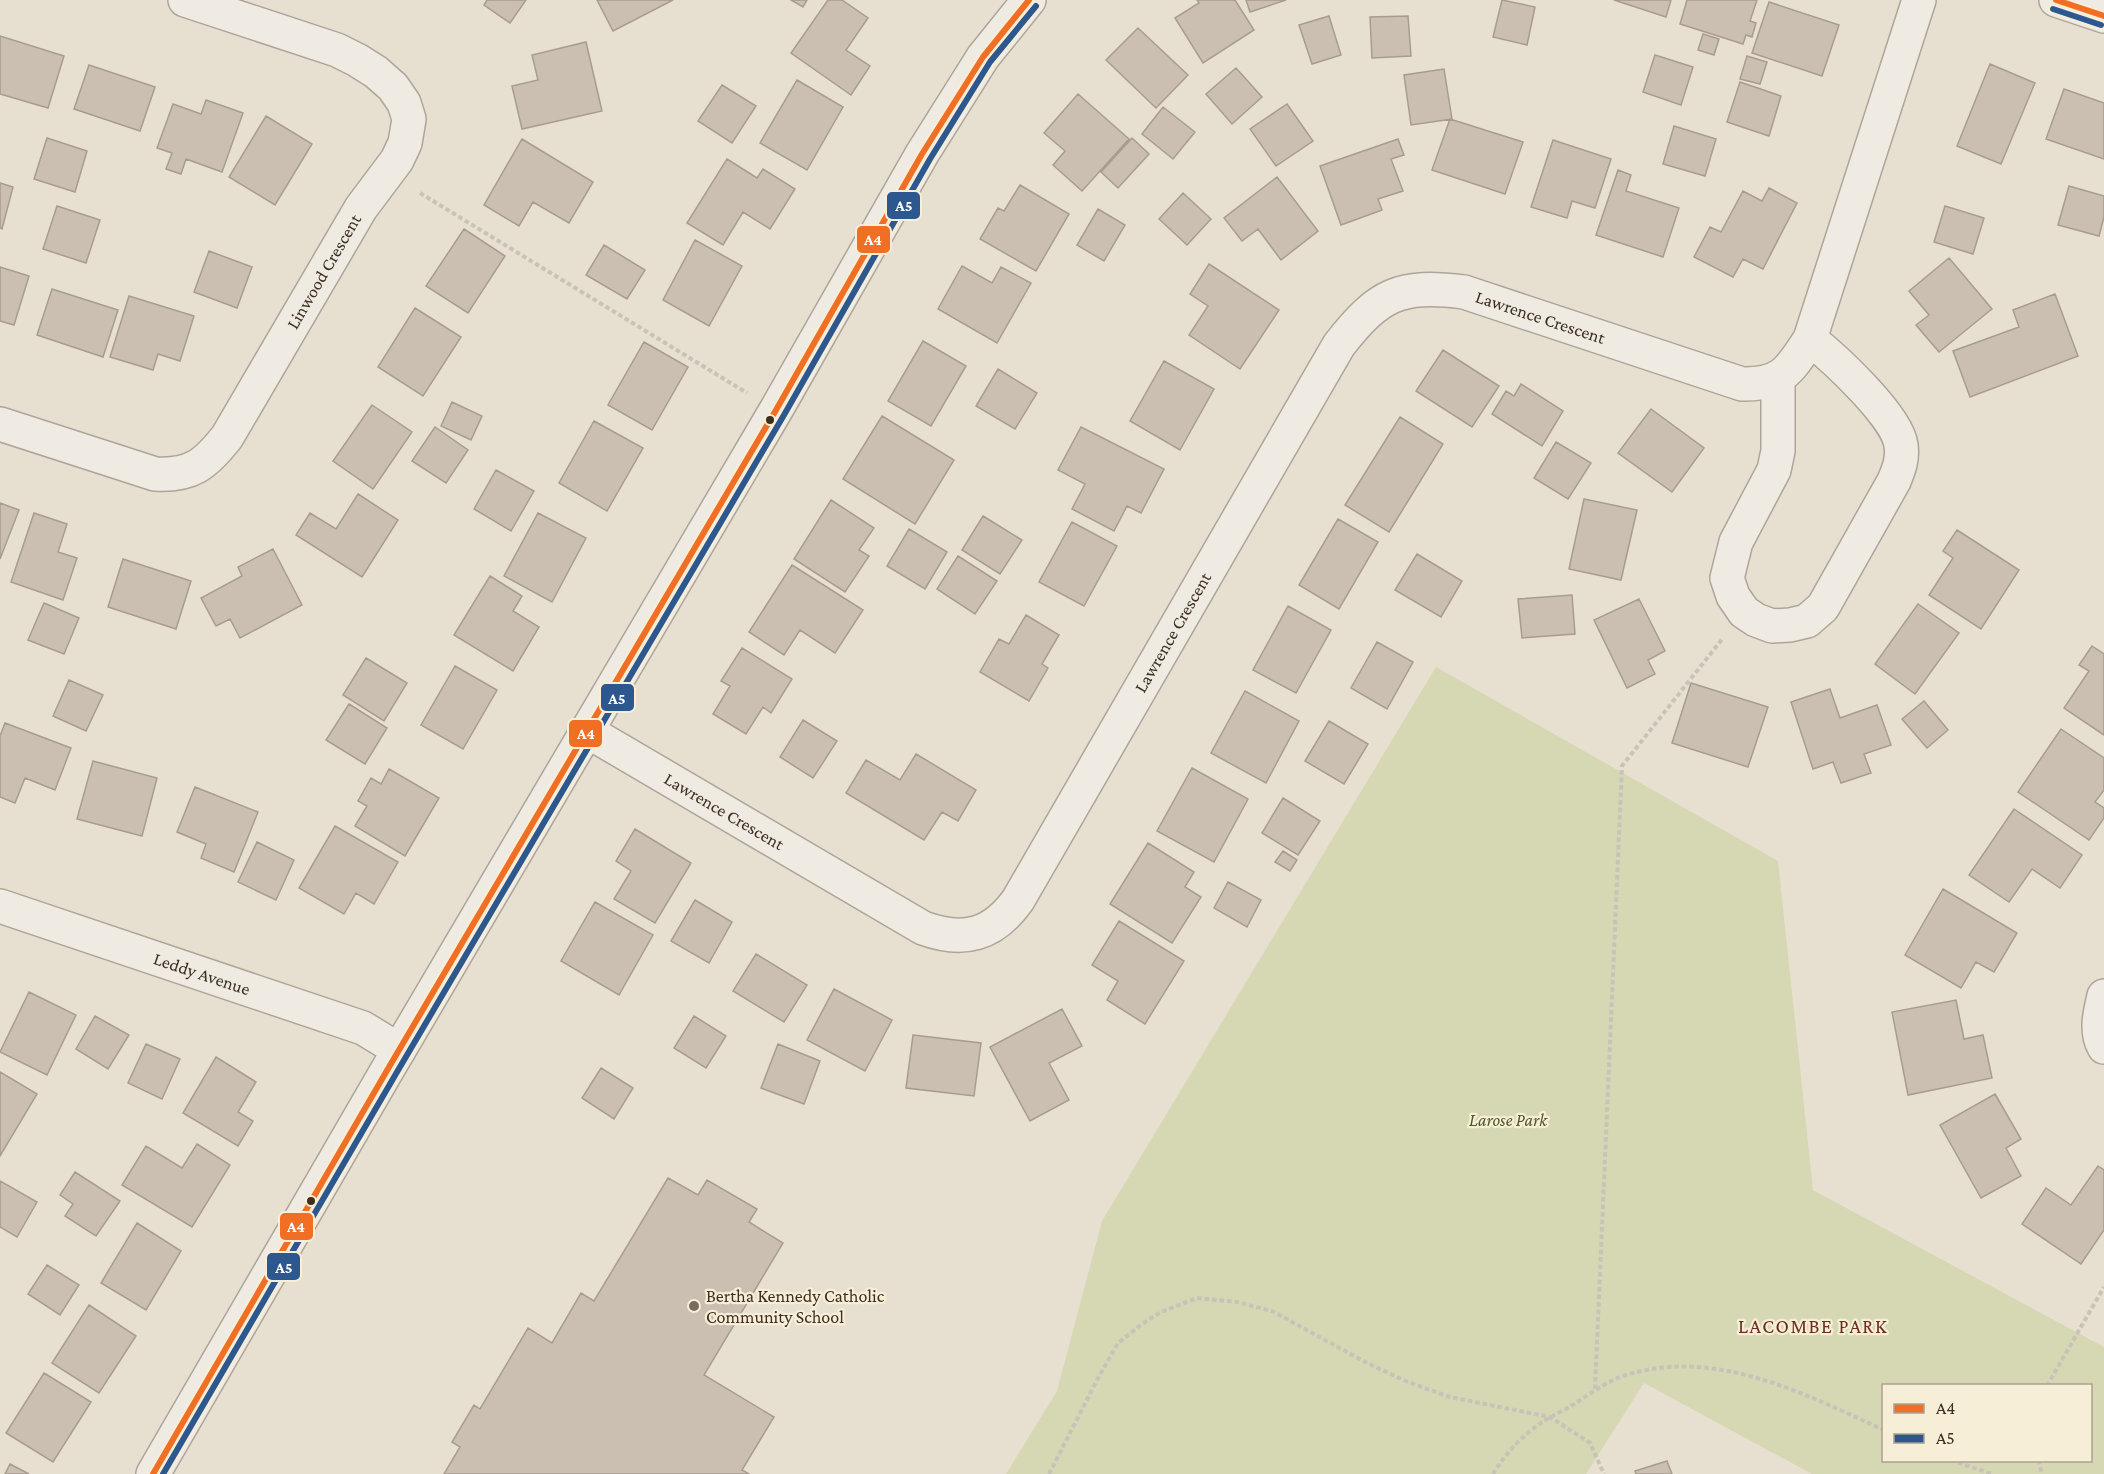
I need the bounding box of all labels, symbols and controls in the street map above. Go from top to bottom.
line badge: A5 [886,191,921,220]
text: A5 [894,197,913,214]
street label: Linwood Crescent [282,210,366,333]
line badge: A4 [856,225,891,254]
text: A4 [863,231,882,248]
street label: Lawrence Crescent [1473,286,1609,348]
unlabelled marker [764,414,776,426]
street label: Lawrence Crescent [1130,568,1216,696]
line badge: A5 [600,683,635,712]
text: A5 [607,690,626,707]
line badge: A4 [568,719,603,748]
text: A4 [576,725,595,742]
street label: Lawrence Crescent [661,769,789,855]
street label: Leddy Avenue [151,948,253,999]
park label: Larose Park [1469,1110,1548,1130]
unlabelled marker [305,1195,317,1207]
line badge: A4 [279,1212,314,1241]
text: A4 [286,1218,305,1235]
line badge: A5 [266,1252,301,1281]
text: A5 [274,1259,293,1276]
place label: Bertha Kennedy Catholic Community School [706,1286,885,1327]
marker: Bertha Kennedy Catholic Community School [687,1299,701,1313]
district label: LACOMBE PARK [1738,1315,1888,1337]
legend [1882,1384,2092,1462]
text: A4 [1936,1398,1955,1418]
text: A5 [1936,1428,1955,1448]

